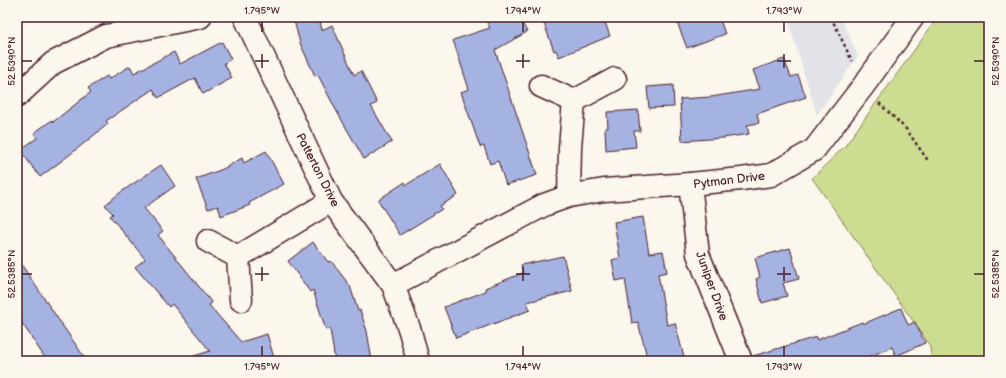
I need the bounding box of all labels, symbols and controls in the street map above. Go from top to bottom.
text: 1.795°W [244,5,280,17]
text: 1.794°W [505,5,541,17]
text: 1.793°W [766,5,802,17]
text: 52.5390°N [6,36,18,86]
text: 52.5390°N [990,36,1002,86]
street label: Patterton Drive [293,131,343,210]
street label: Pytman Drive [692,169,766,192]
text: 52.5385°N [6,249,18,299]
text: 52.5385°N [990,249,1002,299]
street label: Juniper Drive [692,250,731,323]
text: 1.795°W [244,361,280,373]
text: 1.794°W [505,361,541,373]
text: 1.793°W [766,361,802,373]

